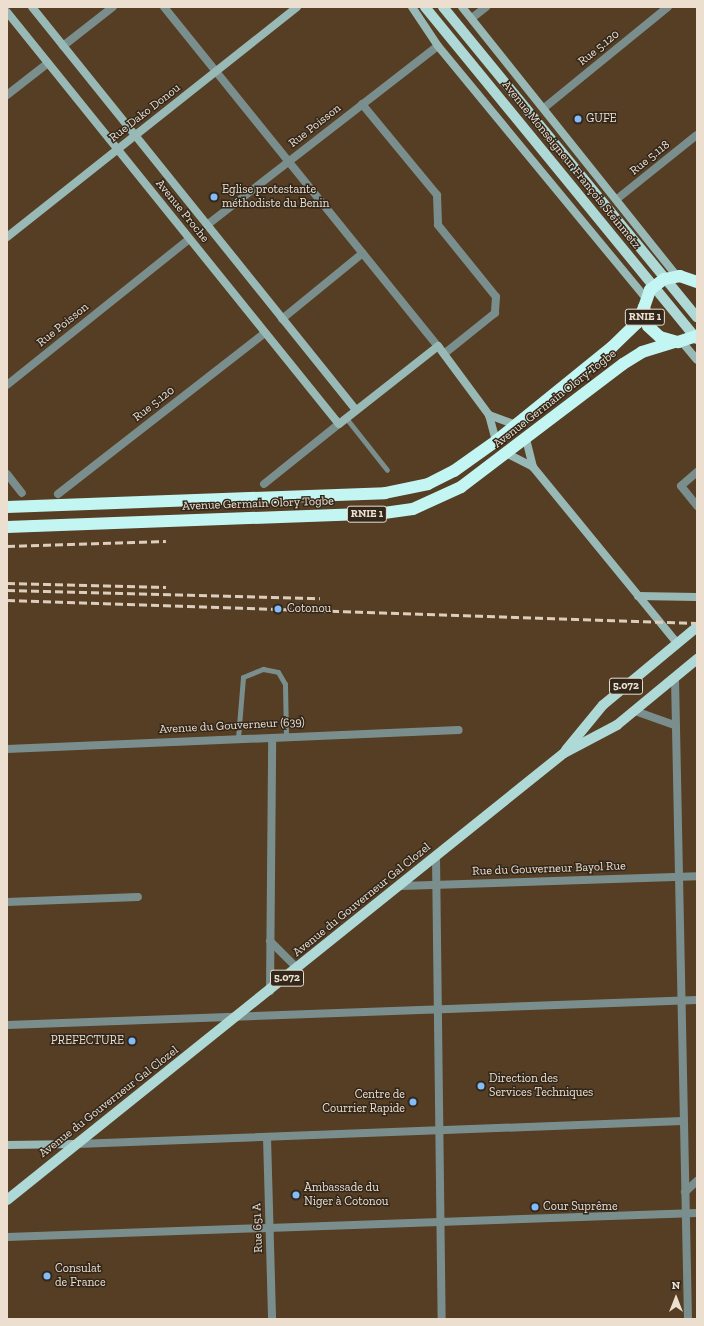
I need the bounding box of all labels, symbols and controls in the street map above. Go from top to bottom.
street label: Rue 5.120 [575,27,623,69]
street label: Avenue Monseigneur François Steinmetz [499,78,643,252]
street label: Rue Dako Donou [107,81,183,145]
street label: Rue Poisson [286,101,344,151]
place label: GUFE [586,112,617,126]
marker: GUFE [573,114,583,124]
street label: Rue 5.118 [627,138,673,178]
street label: Avenue Proche [152,177,212,245]
place label: Eglise protestante méthodiste du Benin [222,183,329,211]
marker: Eglise protestante méthodiste du Benin [209,192,219,202]
street label: Rue Poisson [34,300,92,350]
road number: RNIE 1 [624,308,666,326]
street label: Avenue Germain Olory Togbe [491,346,619,452]
street label: Rue 5.120 [130,383,178,425]
street label: Avenue Germain Olory Togbe [182,494,334,514]
road number: RNIE 1 [346,505,388,523]
place label: Cotonou [287,602,331,616]
marker: Cotonou [272,603,284,615]
road number: 5.072 [609,677,643,695]
street label: Avenue du Gouverneur (639) [159,715,305,737]
street label: Avenue du Gouverneur Gal Clozel [290,840,434,960]
street label: Rue du Gouverneur Bayol Rue [472,859,626,879]
road number: 5.072 [270,969,304,987]
place label: PREFECTURE [51,1034,124,1048]
marker: PREFECTURE [127,1036,137,1046]
street label: Avenue du Gouverneur Gal Clozel [36,1043,182,1161]
place label: Direction des Services Techniques [489,1072,594,1100]
marker: Direction des Services Techniques [476,1081,486,1091]
place label: Centre de Courrier Rapide [322,1088,405,1116]
marker: Centre de Courrier Rapide [408,1097,418,1107]
place label: Ambassade du Niger à Cotonou [304,1181,389,1209]
marker: Ambassade du Niger à Cotonou [291,1190,301,1200]
place label: Cour Suprême [543,1200,618,1214]
marker: Cour Suprême [530,1202,540,1212]
street label: Rue 651 A [250,1203,266,1253]
place label: Consulat de France [55,1262,106,1290]
marker: Consulat de France [42,1271,52,1281]
north arrow [656,1278,696,1318]
text: N [672,1279,680,1292]

